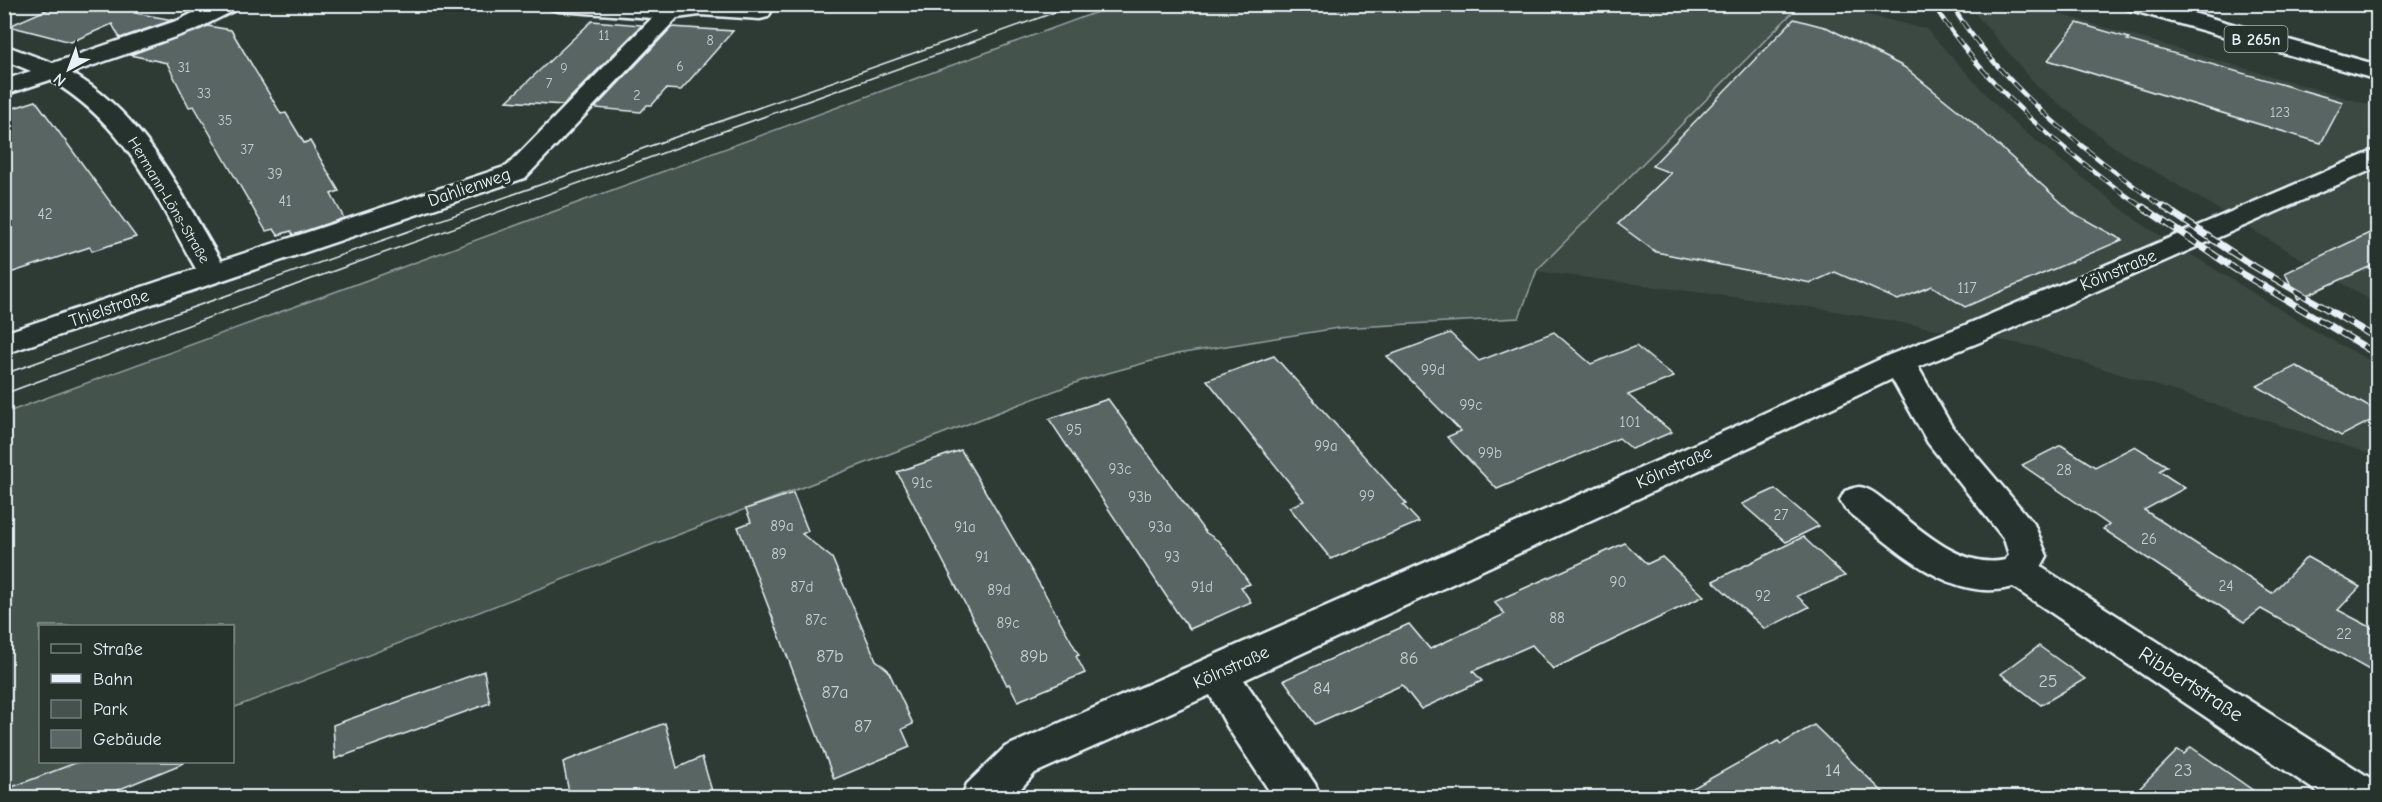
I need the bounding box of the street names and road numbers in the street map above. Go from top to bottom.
road number: B 265n [2224,26,2288,52]
street label: Hermann-Löns-Straße [124,134,214,267]
street label: Dahlienweg [425,164,513,211]
street label: Kölnstraße [2077,245,2159,296]
street label: Thielstraße [66,285,152,332]
street label: Kölnstraße [1633,441,1715,493]
street label: Kölnstraße [1190,641,1272,693]
street label: Ribbertstraße [2134,641,2248,727]

